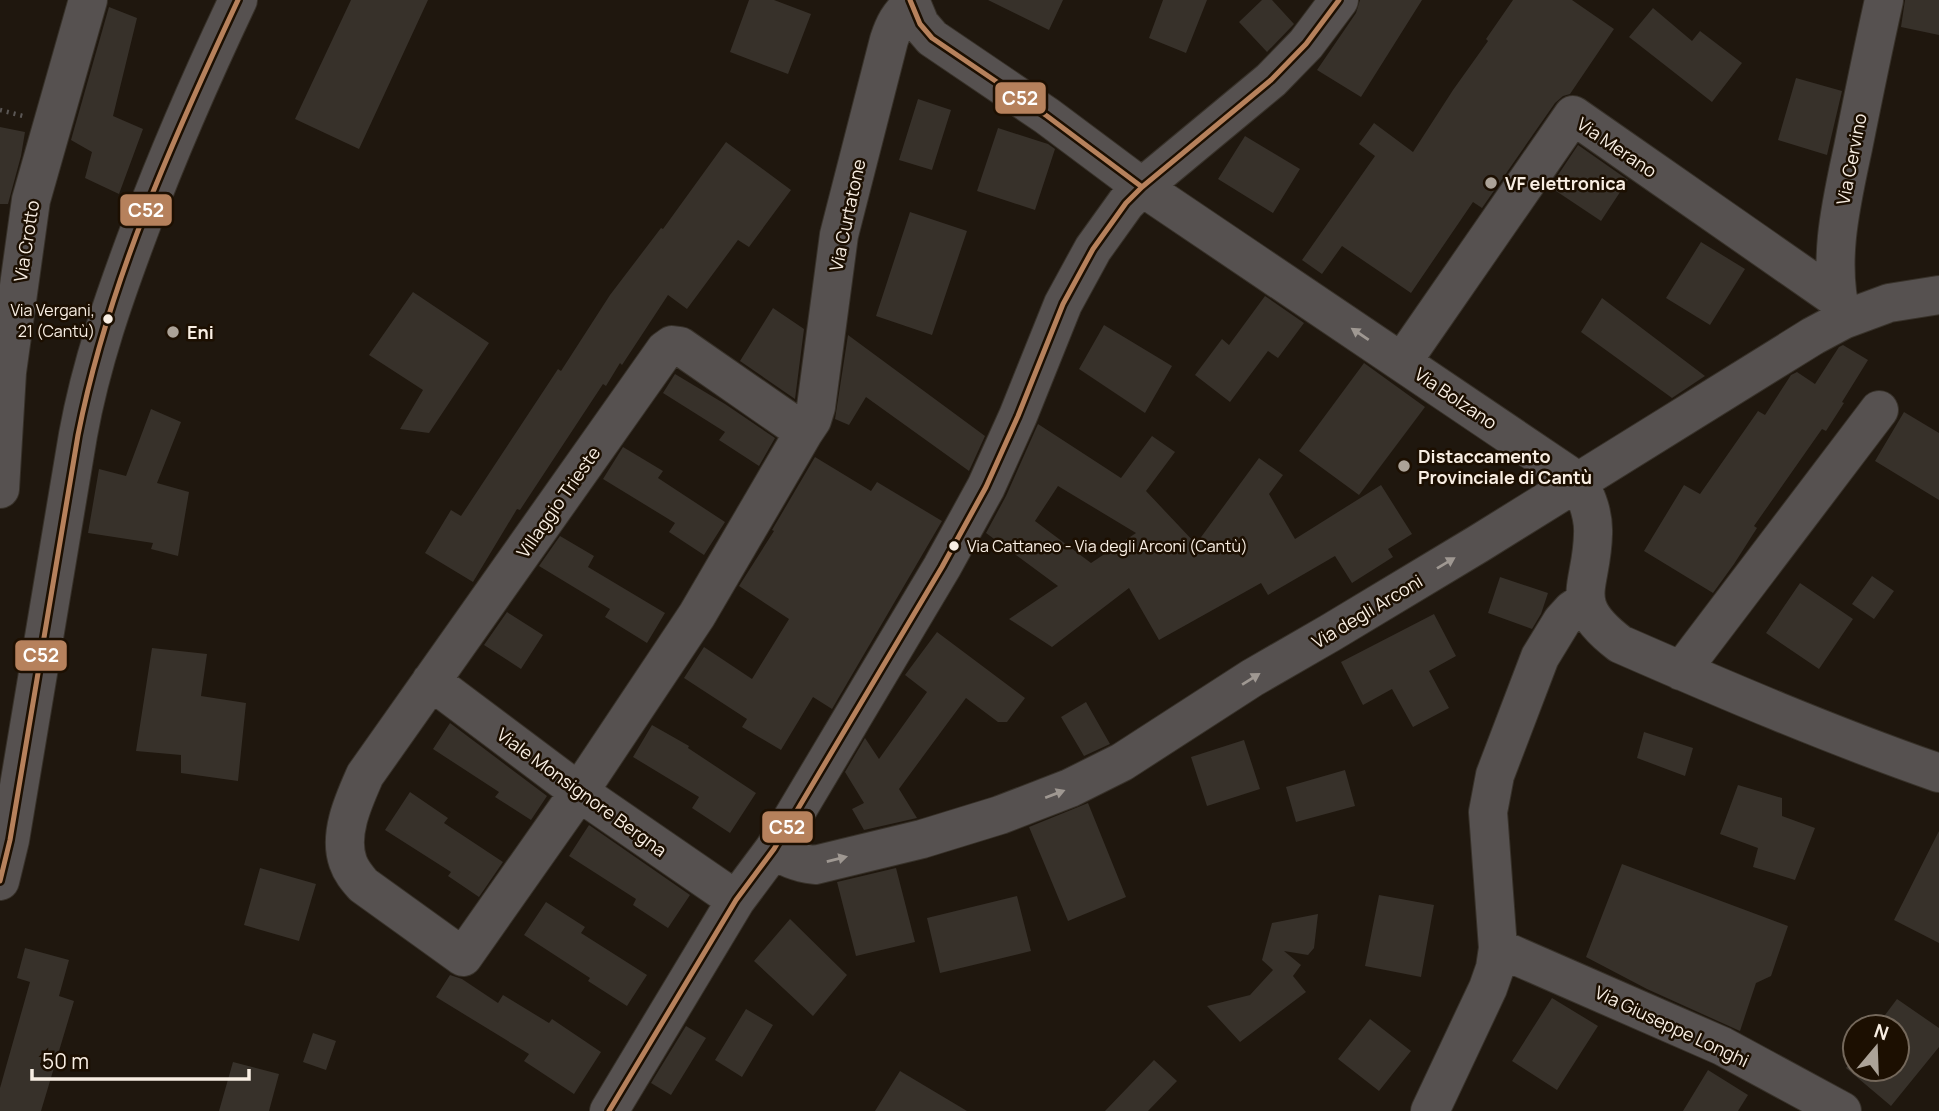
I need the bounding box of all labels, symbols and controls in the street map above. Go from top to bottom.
line badge: C52 [994,81,1047,115]
text: C52 [1002,85,1038,111]
street label: Via Cervino [1830,111,1872,207]
street label: Via Merano [1572,112,1662,182]
street label: Via Curtatone [823,157,871,273]
place label: VF elettronica [1505,171,1626,195]
marker: VF elettronica [1483,175,1499,191]
line badge: C52 [119,193,173,227]
text: C52 [128,197,164,223]
street label: Via Crotto [8,199,44,283]
place label: Via Vergani, 21 (Cantù) [10,299,95,342]
marker: Via Vergani, 21 (Cantù) [101,312,115,326]
place label: Eni [187,320,214,344]
marker: Eni [165,324,181,340]
one-way arrow [1350,327,1370,340]
street label: Via Bolzano [1410,362,1502,434]
street label: Villaggio Trieste [511,442,605,562]
place label: Distaccamento Provinciale di Cantù [1418,444,1592,489]
marker: Distaccamento Provinciale di Cantù [1396,458,1412,474]
place label: Via Cattaneo - Via degli Arconi (Cantù) [967,535,1248,557]
marker: Via Cattaneo - Via degli Arconi (Cantù) [947,539,961,553]
one-way arrow [1437,557,1456,569]
street label: Via degli Arconi [1307,568,1427,654]
line badge: C52 [14,639,68,672]
text: C52 [23,642,59,668]
one-way arrow [1241,672,1260,685]
street label: Viale Monsignore Bergna [492,722,672,862]
one-way arrow [1045,788,1066,799]
line badge: C52 [761,810,814,844]
text: C52 [769,814,805,840]
one-way arrow [827,853,849,864]
street label: Via Giuseppe Longhi [1591,980,1753,1072]
north arrow [1841,1013,1911,1083]
text: N [1871,1017,1892,1046]
scale bar [32,1038,248,1082]
text: 50 m [42,1047,89,1075]

